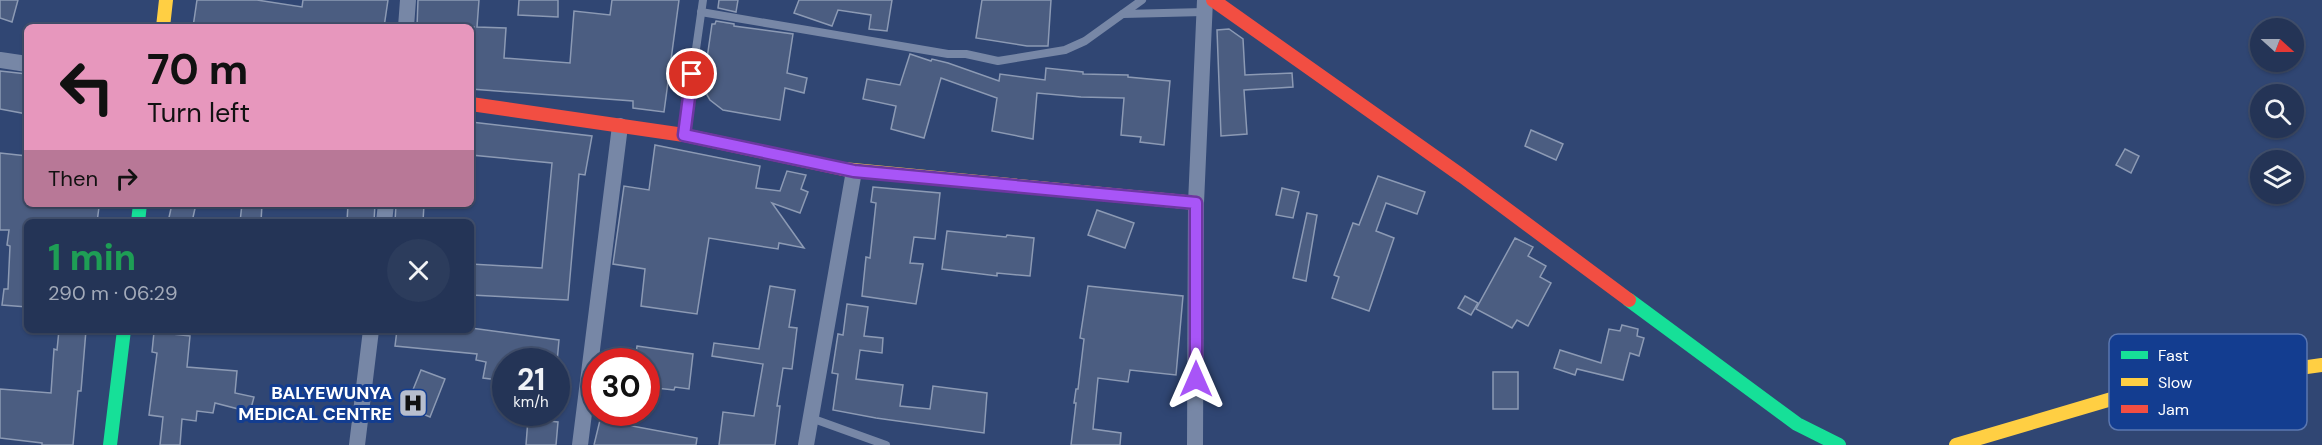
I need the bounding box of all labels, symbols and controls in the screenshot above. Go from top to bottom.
north arrow [2250,18,2304,72]
map controls [2250,18,2304,204]
text: 70 m [147,42,248,97]
icon: left [48,48,126,126]
pin [666,48,717,99]
icon: arrive [675,57,708,90]
button: search [2250,84,2304,138]
text: Turn left [147,95,250,130]
button: layers [2250,150,2304,204]
icon: right [110,162,143,195]
text: Then [48,164,98,193]
text: 1 min [48,234,136,281]
button: close [387,239,450,302]
text: 290 m · 06:29 [48,280,177,306]
legend [2109,334,2307,430]
text: Fast [2158,345,2189,366]
position arrow [1164,347,1228,411]
speed limit sign: 30 [582,348,660,426]
text: 21 [517,360,545,399]
text: Slow [2158,372,2192,393]
place label: BALYEWUNYA MEDICAL CENTRE [238,381,392,426]
hospital icon: BALYEWUNYA MEDICAL CENTRE [397,387,429,419]
text: km/h [513,392,549,412]
text: Jam [2158,399,2189,420]

